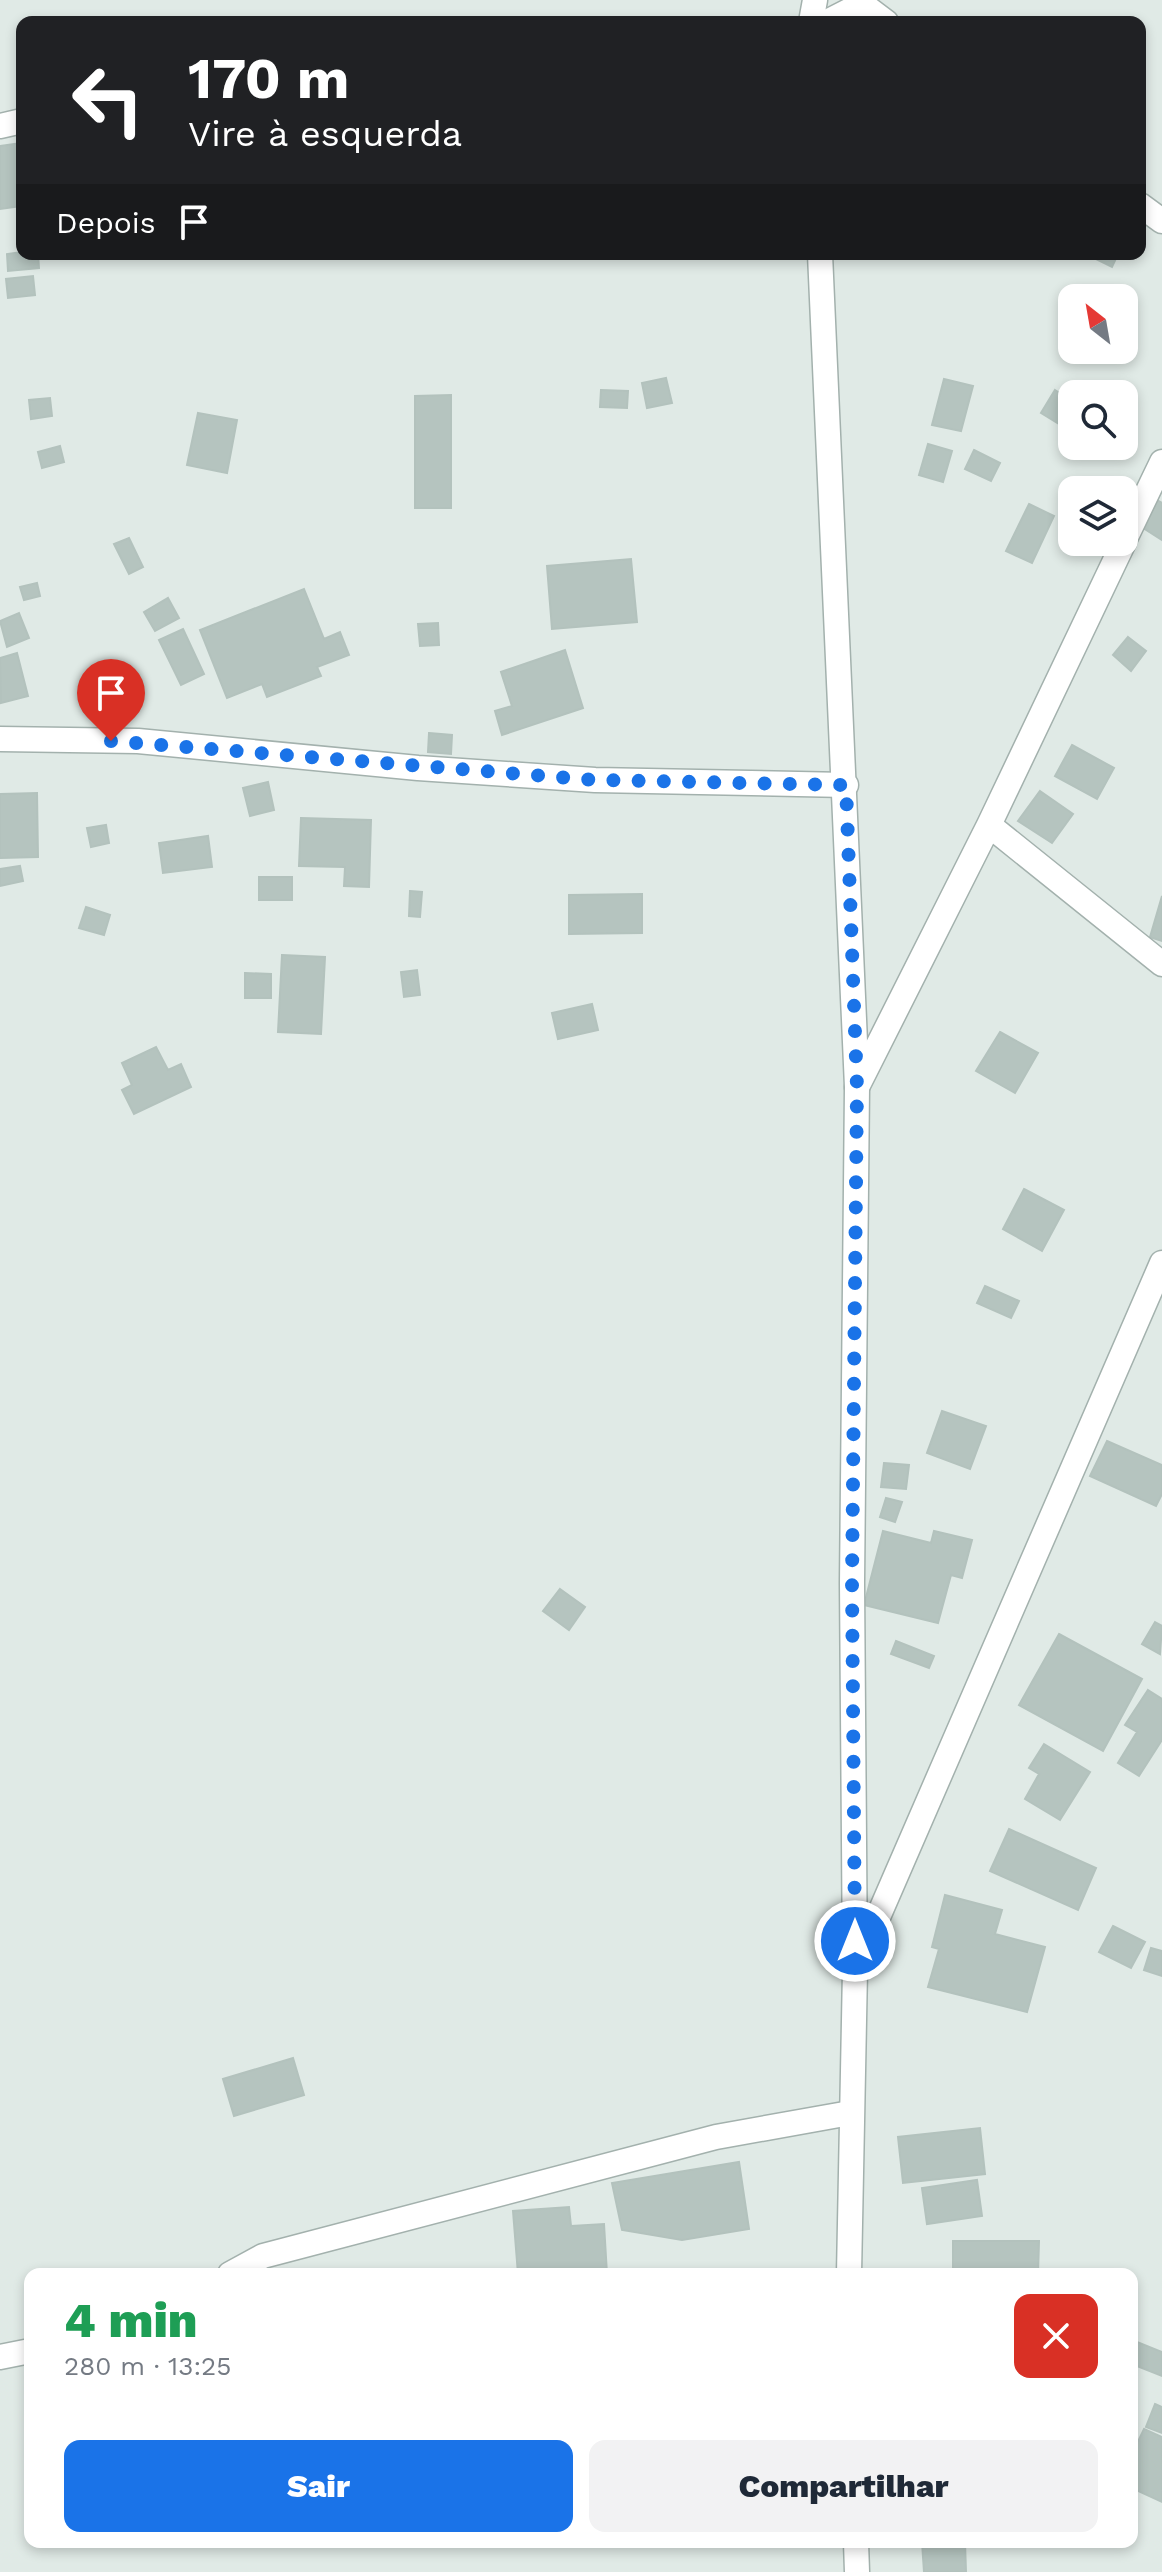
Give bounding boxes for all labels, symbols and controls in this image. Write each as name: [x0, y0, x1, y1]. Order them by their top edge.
text: 170 m: [188, 46, 350, 112]
icon: left: [56, 48, 160, 152]
text: Vire à esquerda: [188, 113, 462, 155]
icon: arrive: [172, 200, 216, 244]
text: Depois: [56, 205, 156, 240]
north arrow: [1058, 284, 1138, 364]
map controls: [1058, 284, 1138, 556]
button: search: [1058, 380, 1138, 460]
button: layers: [1058, 476, 1138, 556]
pin: [77, 659, 145, 741]
icon: arrive: [89, 671, 133, 715]
position arrow: [813, 1899, 897, 1983]
text: 4 min: [64, 2292, 198, 2349]
button: close: [1014, 2294, 1098, 2378]
text: 280 m · 13:25: [64, 2351, 231, 2381]
button: Sair: [64, 2440, 573, 2532]
button: Compartilhar: [589, 2440, 1098, 2532]

